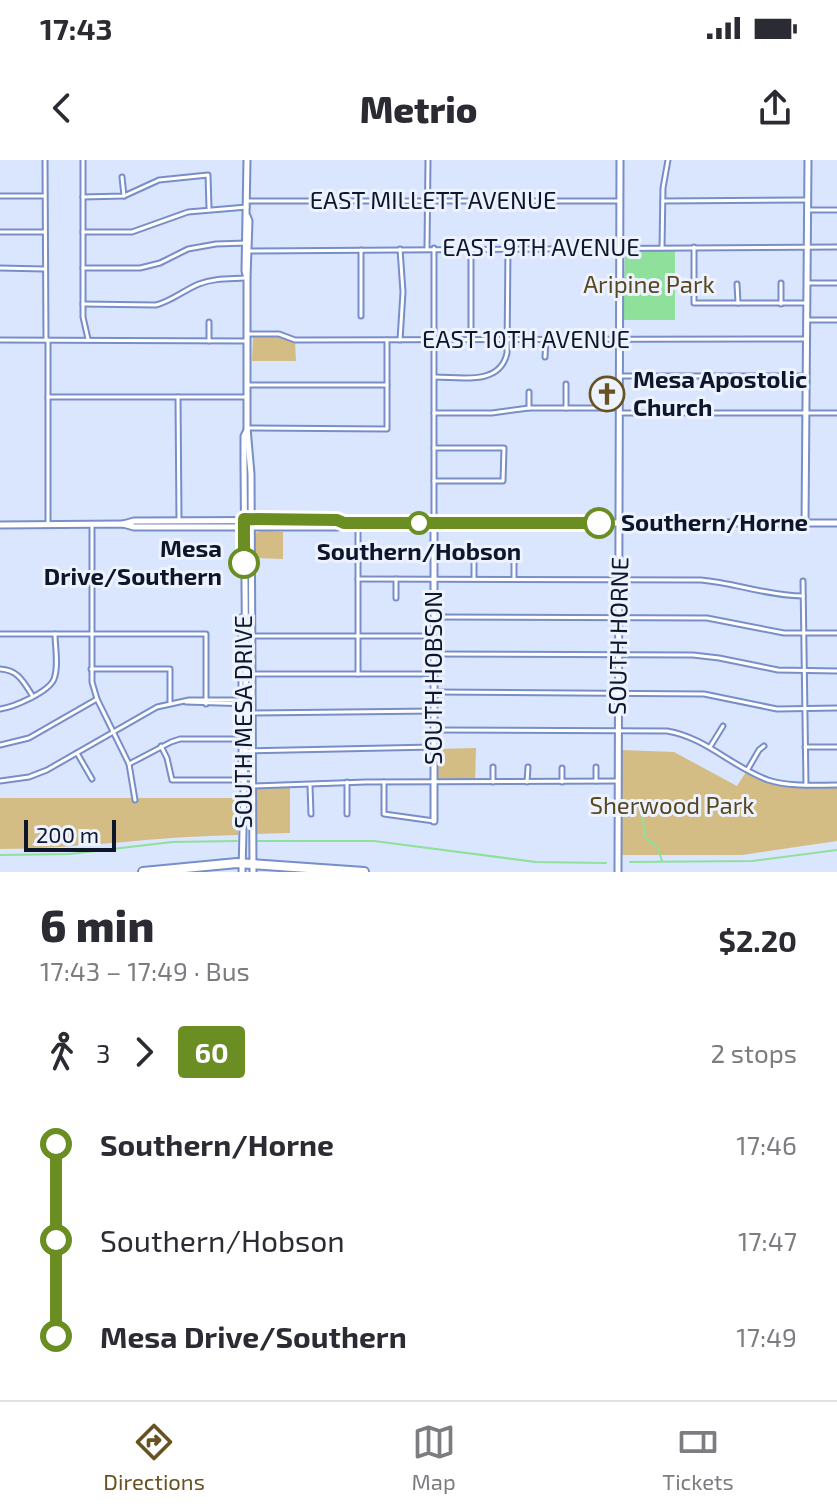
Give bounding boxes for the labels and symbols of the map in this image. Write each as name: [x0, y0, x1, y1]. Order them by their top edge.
street label: EAST MILLETT AVENUE: [310, 185, 556, 214]
street label: EAST 9TH AVENUE: [442, 232, 640, 261]
park label: Aripine Park: [583, 269, 715, 298]
street label: EAST 10TH AVENUE: [422, 324, 630, 353]
place label: Mesa Apostolic Church: [633, 364, 807, 421]
church icon: Mesa Apostolic Church: [588, 375, 626, 413]
place label: Southern/Horne: [621, 507, 808, 536]
marker: Southern/Horne: [584, 508, 614, 538]
marker: Southern/Hobson: [408, 512, 430, 534]
place label: Mesa Drive/Southern: [44, 533, 222, 590]
place label: Southern/Hobson: [317, 536, 521, 565]
marker: Mesa Drive/Southern: [229, 548, 259, 578]
street label: SOUTH HORNE: [602, 557, 633, 715]
street label: SOUTH HOBSON: [418, 591, 447, 765]
street label: SOUTH MESA DRIVE: [228, 615, 257, 829]
park label: Sherwood Park: [589, 790, 755, 819]
scale bar: [24, 816, 116, 852]

